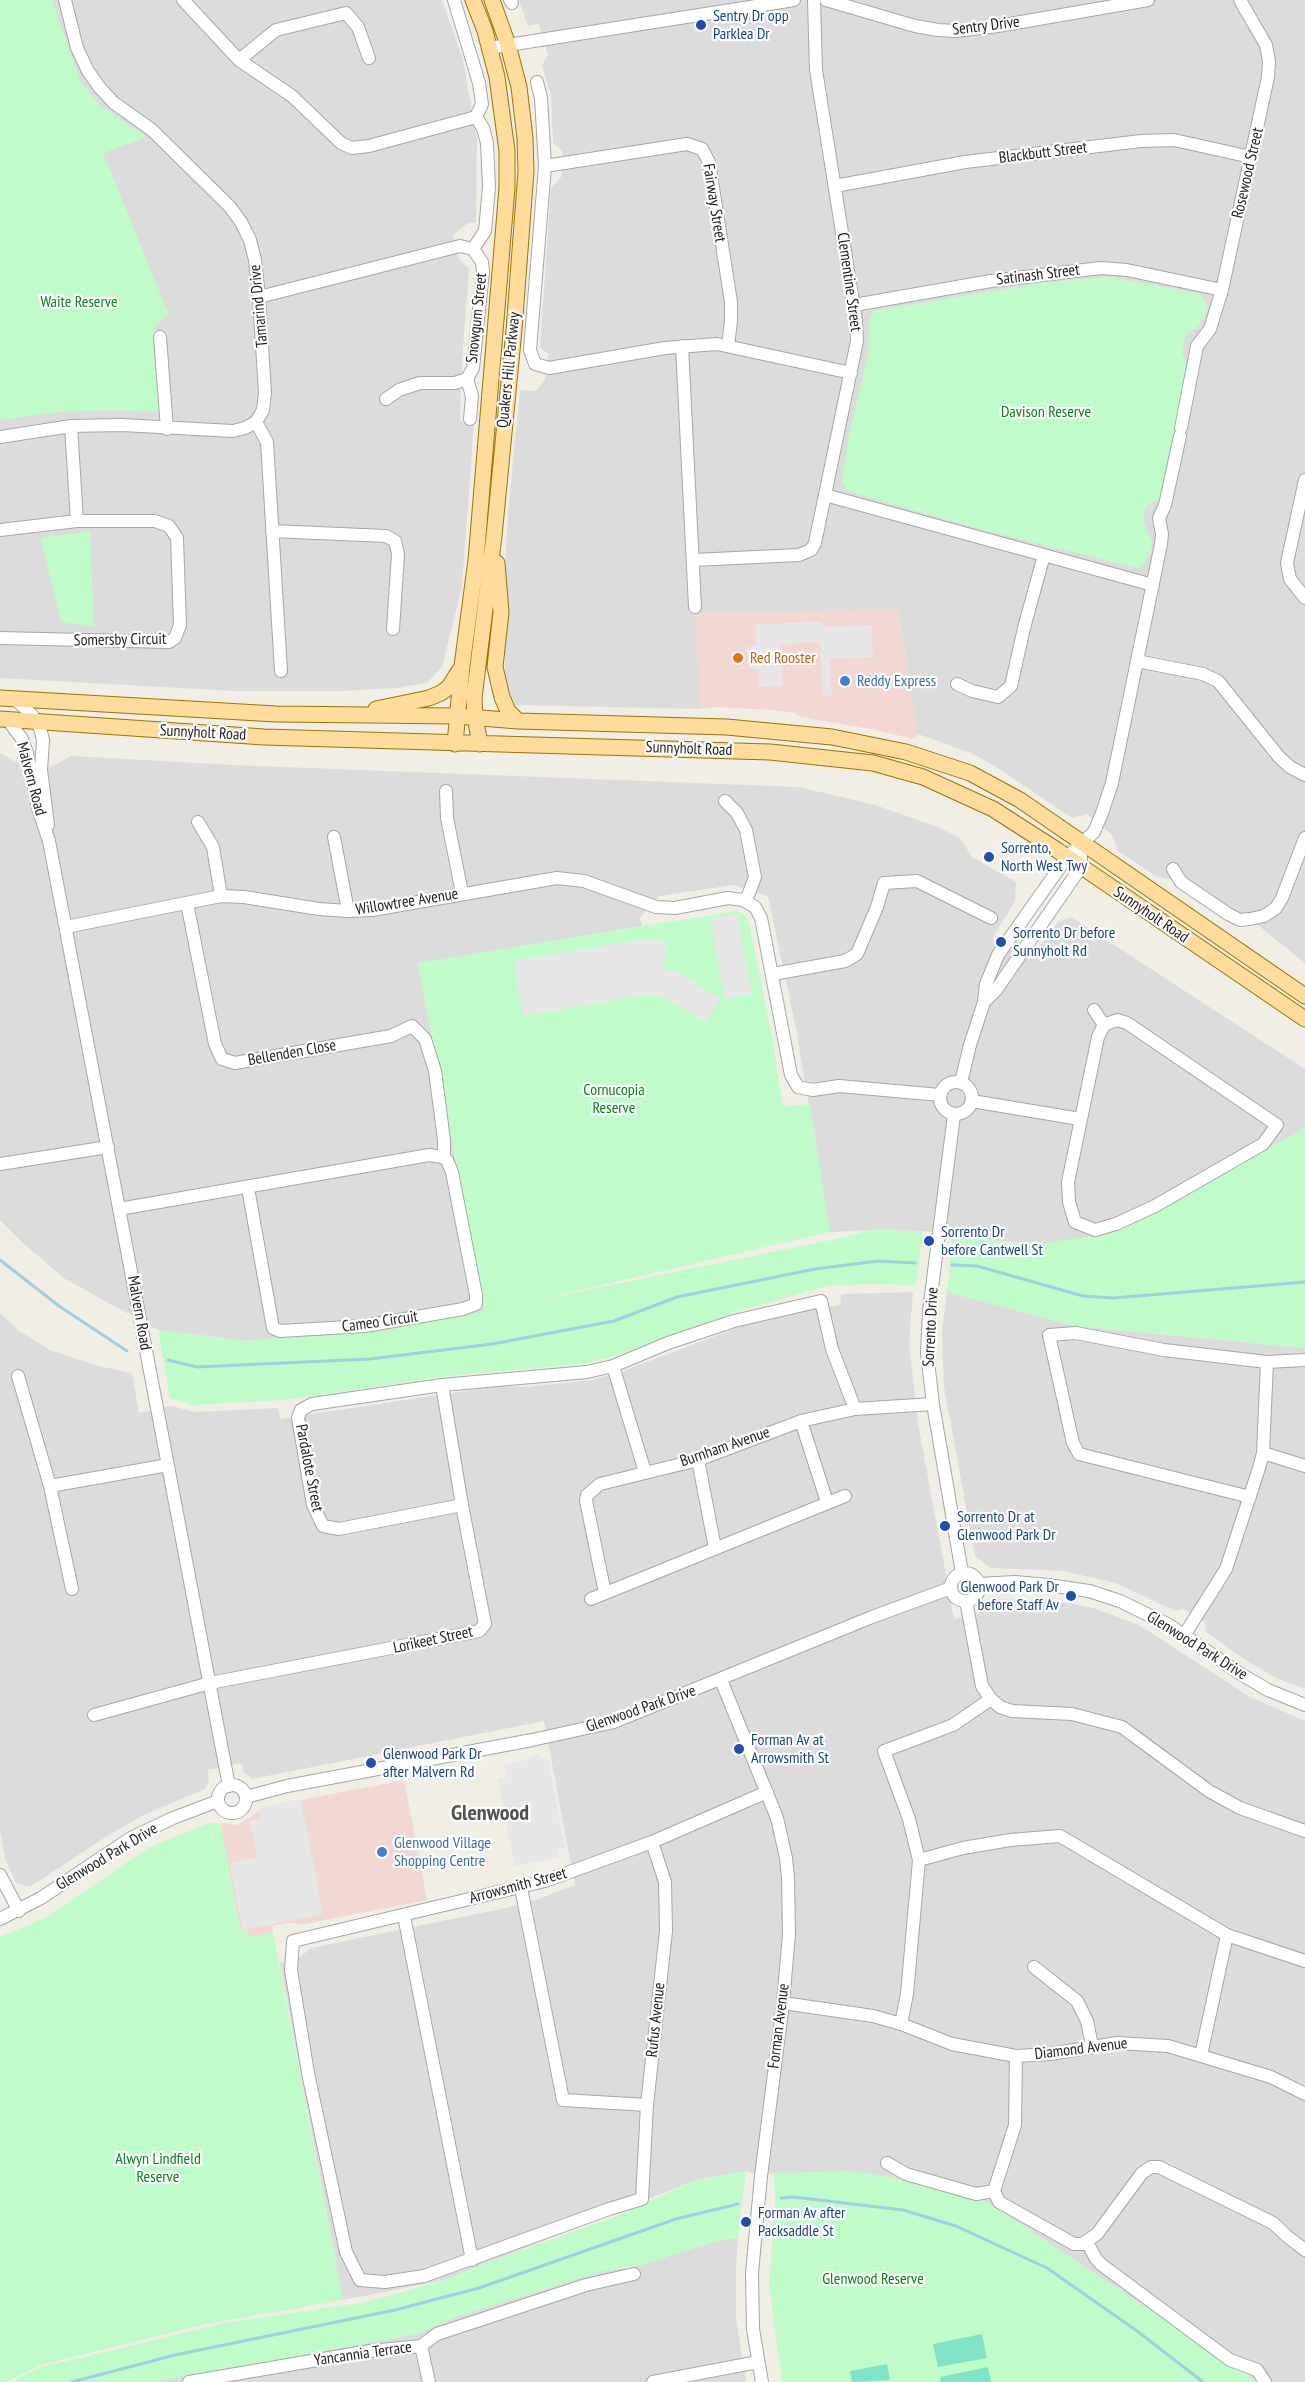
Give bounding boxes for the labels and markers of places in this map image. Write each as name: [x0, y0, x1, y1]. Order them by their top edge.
place label: Sentry Dr opp Parklea Dr: [713, 6, 789, 44]
marker: Sentry Dr opp Parklea Dr: [694, 18, 708, 32]
place label: Red Rooster: [750, 648, 816, 668]
marker: Red Rooster: [731, 651, 745, 665]
place label: Reddy Express: [857, 671, 936, 691]
marker: Reddy Express: [838, 674, 852, 688]
place label: Sorrento, North West Twy: [1001, 838, 1087, 876]
marker: Sorrento, North West Twy: [982, 850, 996, 864]
place label: Sorrento Dr before Sunnyholt Rd: [1013, 923, 1115, 961]
marker: Sorrento Dr before Sunnyholt Rd: [994, 935, 1008, 949]
place label: Sorrento Dr before Cantwell St: [941, 1222, 1043, 1260]
marker: Sorrento Dr before Cantwell St: [922, 1234, 936, 1248]
place label: Sorrento Dr at Glenwood Park Dr: [957, 1507, 1056, 1545]
marker: Sorrento Dr at Glenwood Park Dr: [938, 1519, 952, 1533]
place label: Glenwood Park Dr before Staff Av: [960, 1577, 1059, 1615]
marker: Glenwood Park Dr before Staff Av: [1064, 1589, 1078, 1603]
place label: Forman Av at Arrowsmith St: [751, 1730, 829, 1768]
marker: Forman Av at Arrowsmith St: [732, 1742, 746, 1756]
place label: Glenwood Park Dr after Malvern Rd: [383, 1744, 482, 1782]
marker: Glenwood Park Dr after Malvern Rd: [364, 1756, 378, 1770]
place label: Glenwood Village Shopping Centre: [394, 1833, 491, 1871]
marker: Glenwood Village Shopping Centre: [375, 1845, 389, 1859]
place label: Forman Av after Packsaddle St: [758, 2203, 845, 2241]
marker: Forman Av after Packsaddle St: [739, 2215, 753, 2229]

